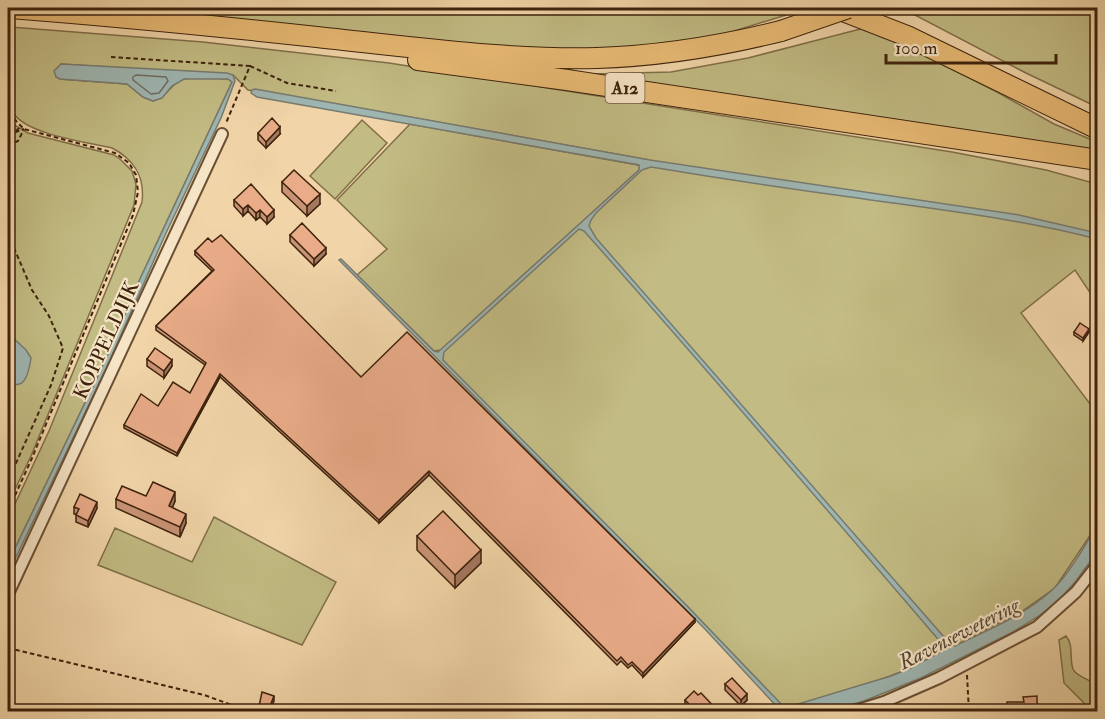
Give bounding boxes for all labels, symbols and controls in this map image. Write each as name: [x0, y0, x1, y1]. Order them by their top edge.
scale bar: [886, 27, 1056, 65]
text: 100 m: [895, 37, 938, 60]
road number: A12: [606, 73, 644, 103]
street label: KOPPELDIJK: [68, 276, 145, 403]
water label: Ravensewetering: [893, 591, 1025, 677]

